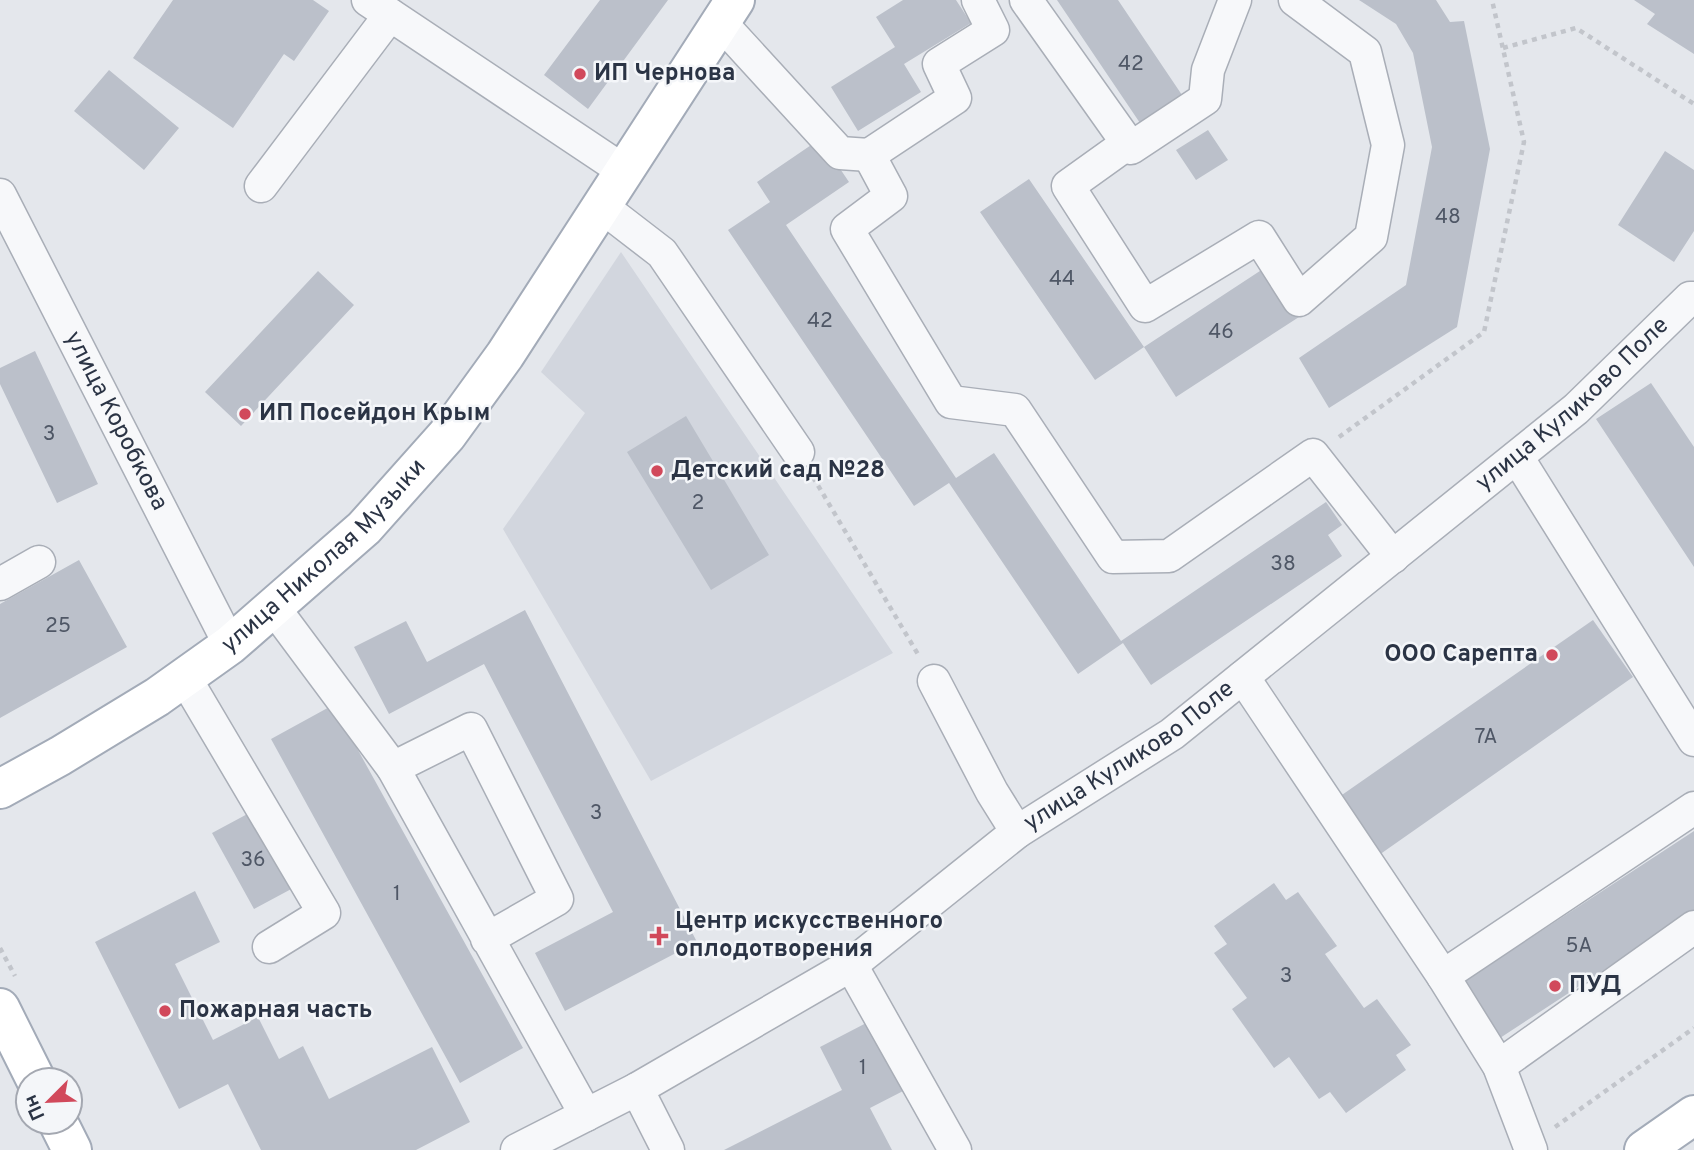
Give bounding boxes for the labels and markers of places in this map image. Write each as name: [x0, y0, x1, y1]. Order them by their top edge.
place label: ИП Чернова: [594, 59, 735, 89]
marker: ИП Чернова: [572, 66, 588, 82]
place label: ИП Посейдон Крым: [259, 399, 490, 429]
marker: ИП Посейдон Крым: [237, 406, 253, 422]
place label: Детский сад №28: [671, 456, 885, 486]
marker: Детский сад №28: [649, 463, 665, 479]
place label: ООО Сарепта: [1384, 640, 1538, 670]
marker: ООО Сарепта: [1544, 647, 1560, 663]
place label: Центр искусственного оплодотворения: [675, 907, 943, 965]
marker: Центр искусственного оплодотворения: [649, 926, 669, 946]
place label: ПУД: [1569, 971, 1621, 1001]
marker: ПУД: [1547, 978, 1563, 994]
place label: Пожарная часть: [179, 996, 372, 1026]
marker: Пожарная часть: [157, 1003, 173, 1019]

